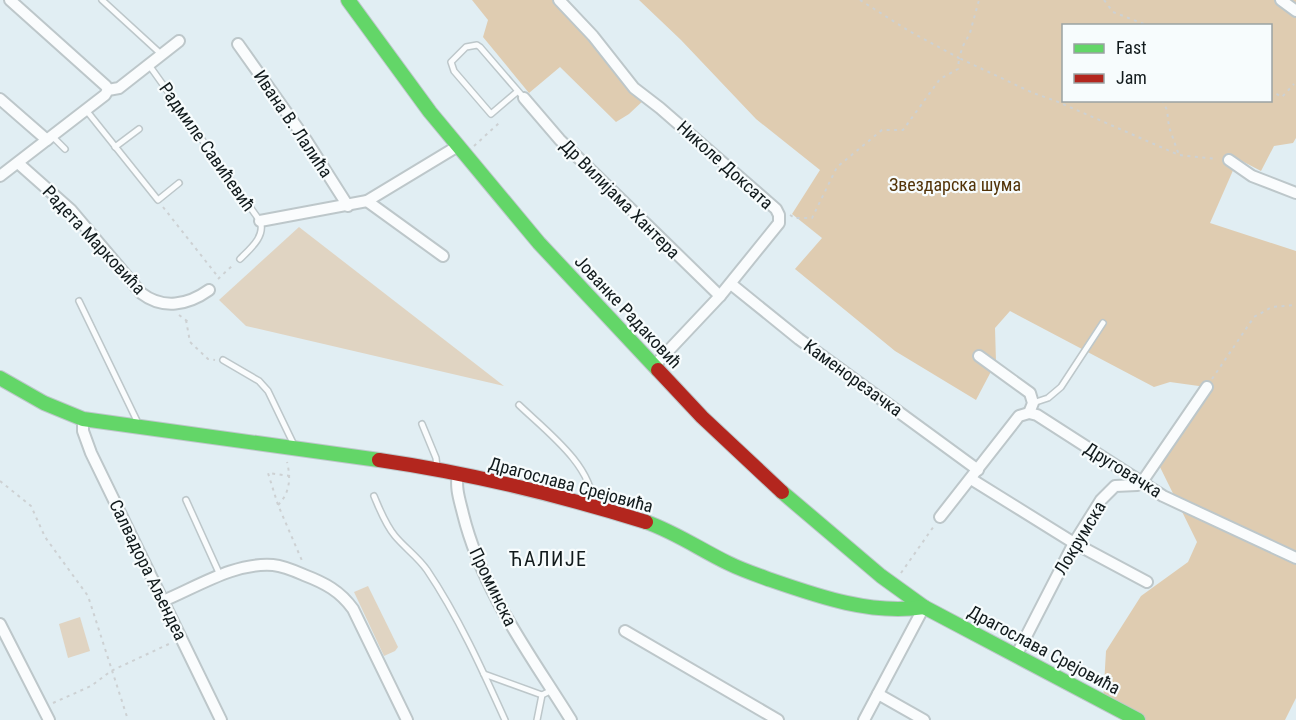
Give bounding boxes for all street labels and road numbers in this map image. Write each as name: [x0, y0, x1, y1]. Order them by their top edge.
street label: Ивана В. Лалића: [250, 66, 337, 181]
street label: Радмиле Савићевић: [155, 78, 260, 215]
street label: Николе Доксата: [673, 116, 778, 213]
street label: Др Вилијама Хантера: [556, 135, 684, 263]
street label: Радета Марковића: [39, 181, 150, 298]
street label: Јованке Радаковић: [571, 251, 686, 373]
street label: Каменорезачка: [800, 335, 907, 420]
street label: Друговачка: [1081, 438, 1166, 502]
street label: Драгослава Срејовића: [487, 452, 656, 517]
street label: Салвадора Аљендеа: [105, 496, 192, 644]
street label: Локрумска: [1049, 497, 1110, 578]
street label: Проминска: [465, 544, 521, 629]
street label: Драгослава Срејовића: [965, 601, 1124, 699]

